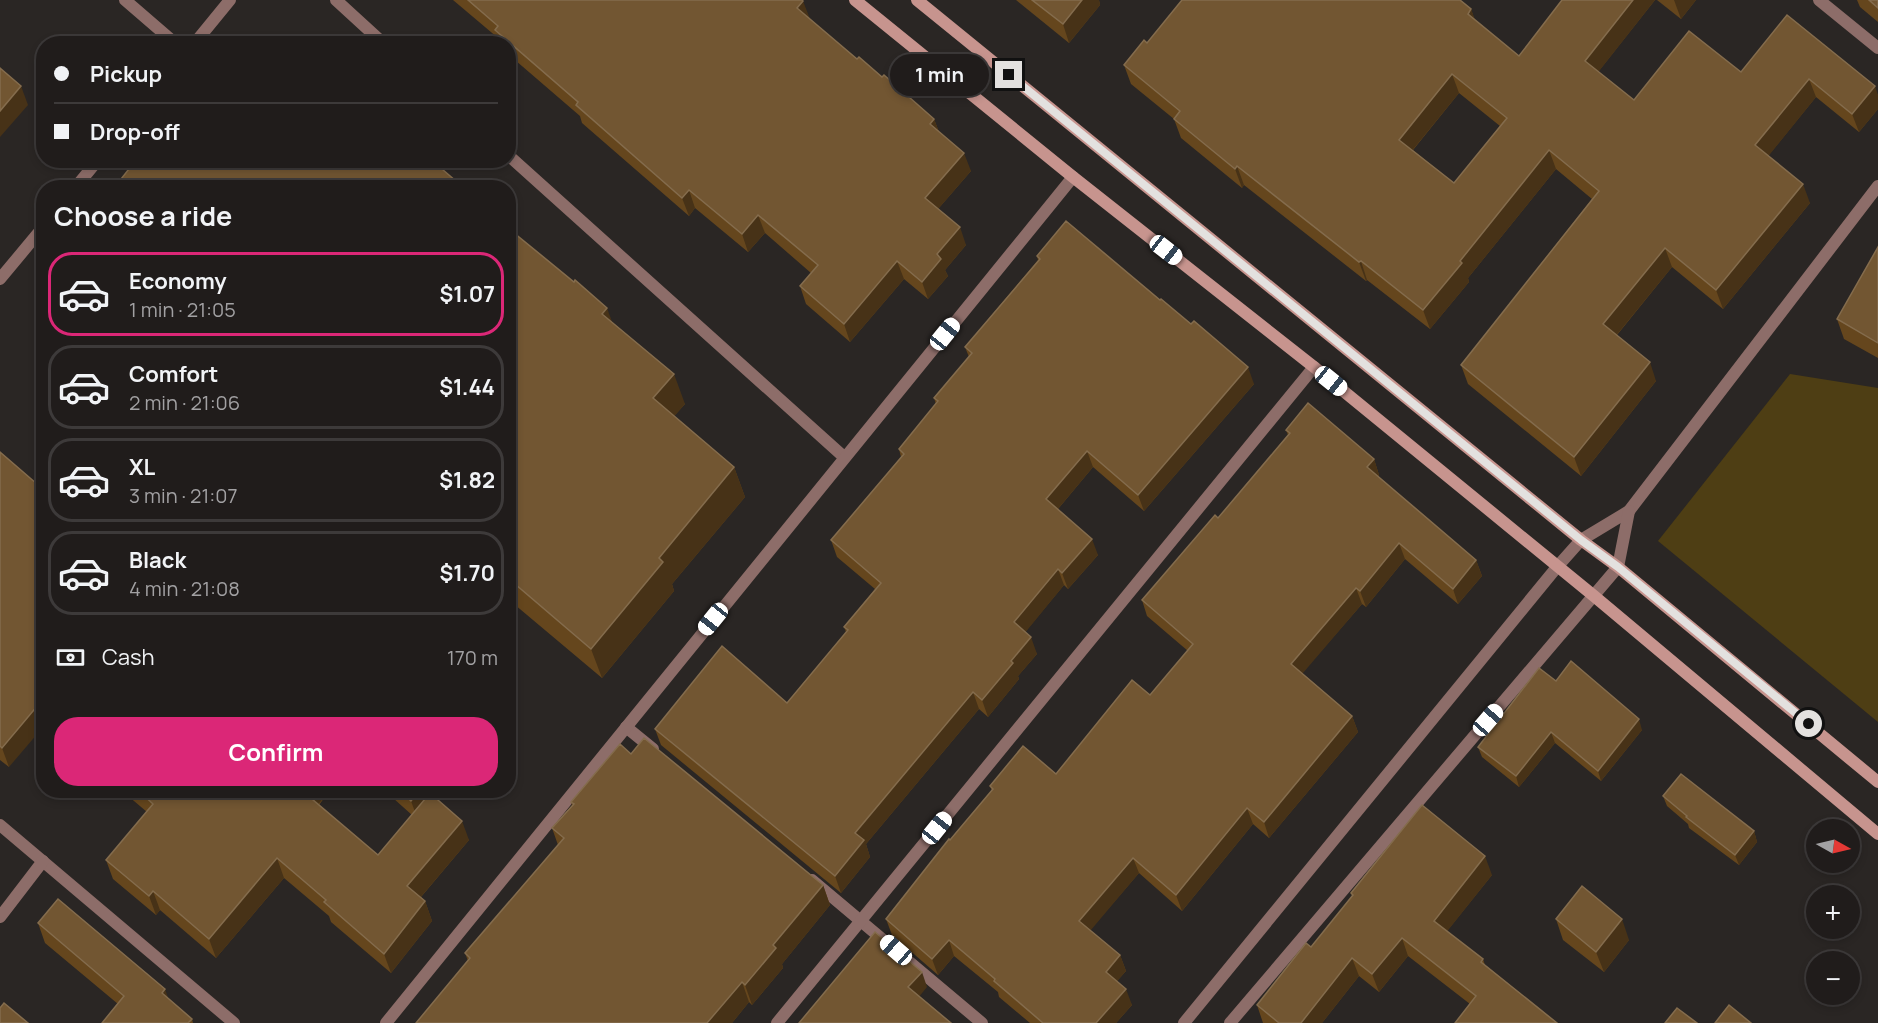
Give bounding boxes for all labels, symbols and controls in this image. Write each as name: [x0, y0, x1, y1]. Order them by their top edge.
callout: 1 min: [889, 54, 988, 96]
text: Pickup: [90, 59, 162, 89]
text: 1 min: [915, 61, 964, 88]
route end: [995, 61, 1022, 88]
text: Drop-off: [90, 117, 180, 147]
text: Choose a ride: [54, 197, 232, 234]
car: [1146, 232, 1186, 268]
text: Economy: [129, 266, 227, 296]
icon: car: [57, 267, 111, 321]
text: $1.07: [440, 279, 495, 309]
text: 1 min · 21:05: [129, 296, 236, 323]
car: [927, 314, 963, 354]
text: Comfort: [129, 359, 218, 389]
icon: car: [57, 360, 111, 414]
car: [1311, 363, 1351, 399]
text: $1.44: [439, 372, 495, 402]
text: 2 min · 21:06: [129, 389, 240, 416]
text: XL: [129, 452, 155, 482]
icon: car: [57, 453, 111, 507]
text: $1.82: [439, 465, 495, 495]
text: 3 min · 21:07: [129, 482, 238, 509]
text: Black: [129, 545, 186, 575]
icon: car: [57, 546, 111, 600]
text: $1.70: [440, 558, 495, 588]
text: 4 min · 21:08: [129, 575, 240, 602]
car: [695, 599, 731, 639]
icon: cash: [54, 641, 87, 674]
text: Cash: [102, 642, 155, 672]
text: 170 m: [447, 644, 498, 671]
car: [1469, 701, 1507, 739]
route start: [1795, 710, 1822, 737]
button: Confirm: [54, 717, 498, 786]
car: [919, 808, 955, 848]
north arrow: [1806, 819, 1860, 873]
map controls: [1806, 819, 1860, 1005]
button: +: [1806, 885, 1860, 939]
car: [877, 931, 915, 969]
button: −: [1806, 951, 1860, 1005]

